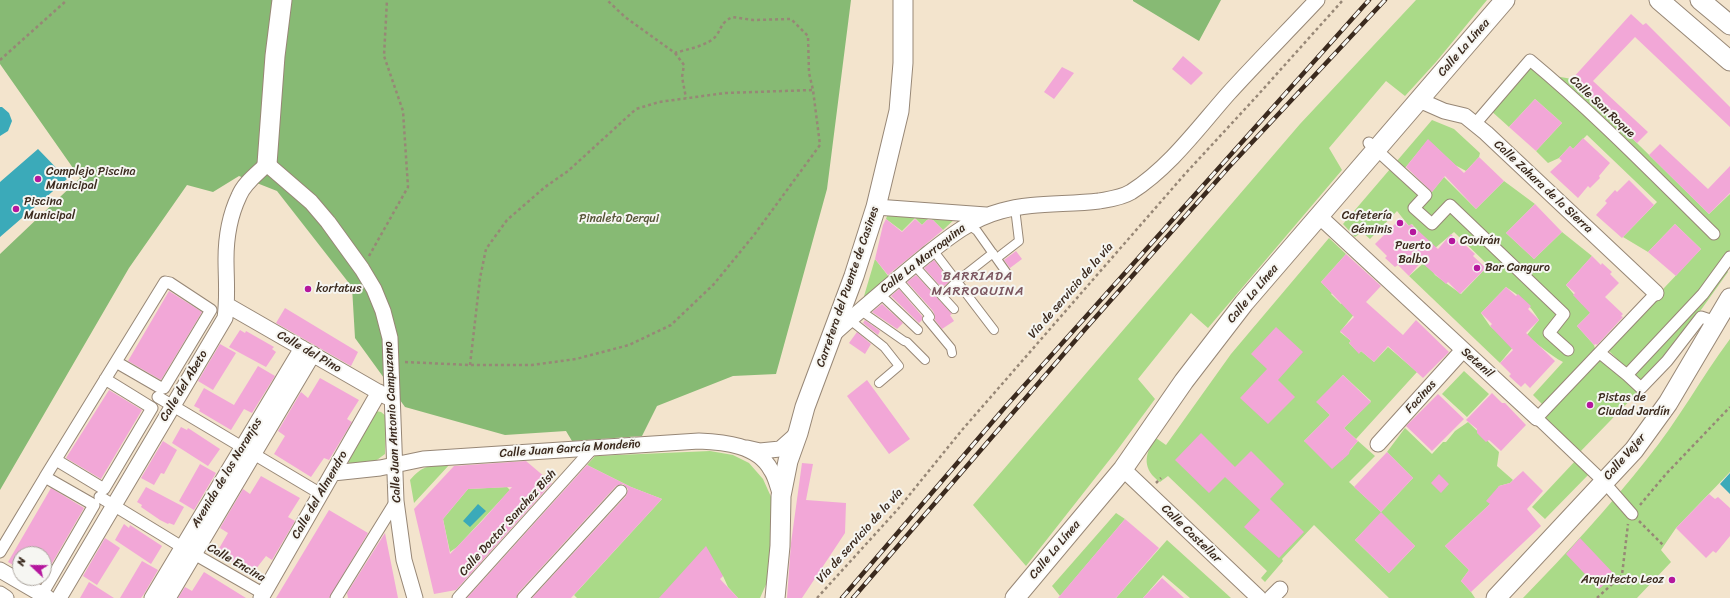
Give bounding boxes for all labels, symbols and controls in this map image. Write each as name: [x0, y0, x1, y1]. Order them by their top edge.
street label: Calle La Línea: [1435, 16, 1493, 80]
street label: Calle San Roque: [1566, 73, 1638, 141]
street label: Calle Zahara de la Sierra: [1491, 138, 1595, 236]
place label: Complejo Piscina Municipal: [46, 165, 136, 193]
marker: Complejo Piscina Municipal: [33, 174, 43, 184]
place label: Piscina Municipal: [24, 195, 75, 223]
marker: Piscina Municipal: [11, 204, 21, 214]
street label: Carretera del Puente de Casines: [814, 205, 882, 369]
place label: Cafetería Géminis: [1342, 209, 1392, 237]
park label: Pinaleta Derqui: [579, 212, 659, 226]
marker: Cafetería Géminis: [1395, 218, 1405, 228]
street label: Calle La Marroquina: [878, 221, 968, 297]
marker: Puerto Balbo: [1408, 227, 1418, 237]
place label: Covirán: [1460, 234, 1500, 248]
marker: Covirán: [1447, 236, 1457, 246]
place label: Puerto Balbo: [1395, 239, 1431, 267]
street label: Vía de servicio de la vía: [1025, 240, 1117, 342]
place label: Bar Canguro: [1485, 261, 1550, 275]
street label: Calle La Línea: [1224, 262, 1282, 326]
marker: Bar Canguro: [1472, 263, 1482, 273]
district label: BARRIADA MARROQUINA: [932, 269, 1024, 300]
place label: kortatus: [316, 282, 361, 296]
marker: kortatus: [303, 284, 313, 294]
street label: Calle del Pino: [274, 328, 344, 376]
street label: Calle Juan Antonio Campuzano: [382, 341, 404, 503]
street label: Setenil: [1458, 345, 1496, 381]
street label: Calle del Abeto: [157, 348, 211, 424]
street label: Facinas: [1403, 378, 1439, 416]
place label: Pistas de Ciudad Jardín: [1598, 391, 1670, 419]
marker: Pistas de Ciudad Jardín: [1585, 400, 1595, 410]
street label: Avenida de los Naranjos: [189, 416, 265, 530]
street label: Calle Vejer: [1601, 431, 1649, 483]
street label: Calle Juan García Mondeño: [499, 437, 641, 461]
street label: Calle del Almendro: [289, 448, 351, 542]
street label: Calle Doctor Sanchez Bish: [456, 467, 560, 579]
street label: Vía de servicio de la vía: [814, 486, 906, 586]
street label: Calle Castellar: [1158, 502, 1224, 566]
street label: Calle La Línea: [1026, 518, 1084, 582]
street label: Calle Encina: [204, 541, 268, 585]
north arrow: [12, 546, 52, 586]
text: N: [11, 555, 32, 569]
place label: Arquitecto Leoz: [1581, 573, 1664, 587]
marker: Arquitecto Leoz: [1667, 575, 1677, 585]

